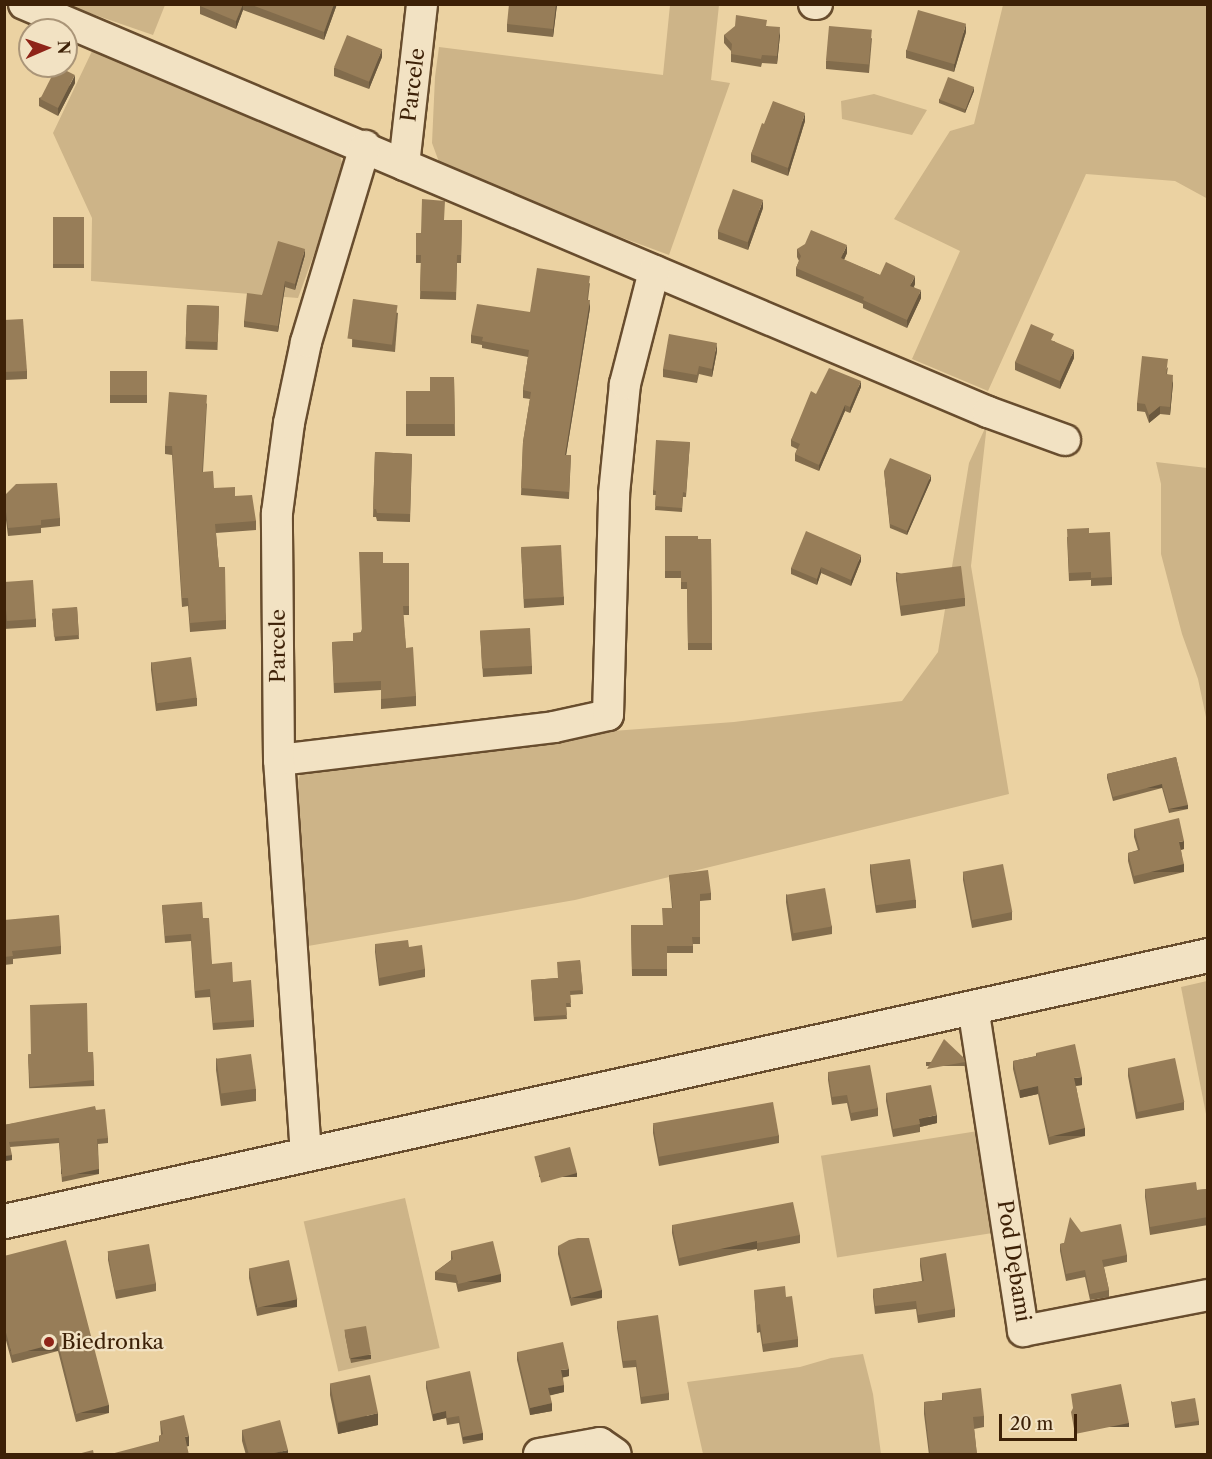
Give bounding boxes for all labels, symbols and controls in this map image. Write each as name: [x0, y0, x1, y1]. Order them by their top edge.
north arrow: [18, 18, 78, 78]
text: N: [54, 40, 74, 55]
street label: Parcele: [396, 47, 430, 123]
street label: Parcele: [265, 609, 291, 683]
street label: Pod Dębami: [992, 1198, 1036, 1324]
place label: Biedronka: [61, 1329, 164, 1355]
marker: Biedronka: [42, 1335, 56, 1349]
scale bar: [1002, 1402, 1080, 1440]
text: 20 m: [1010, 1413, 1053, 1435]

